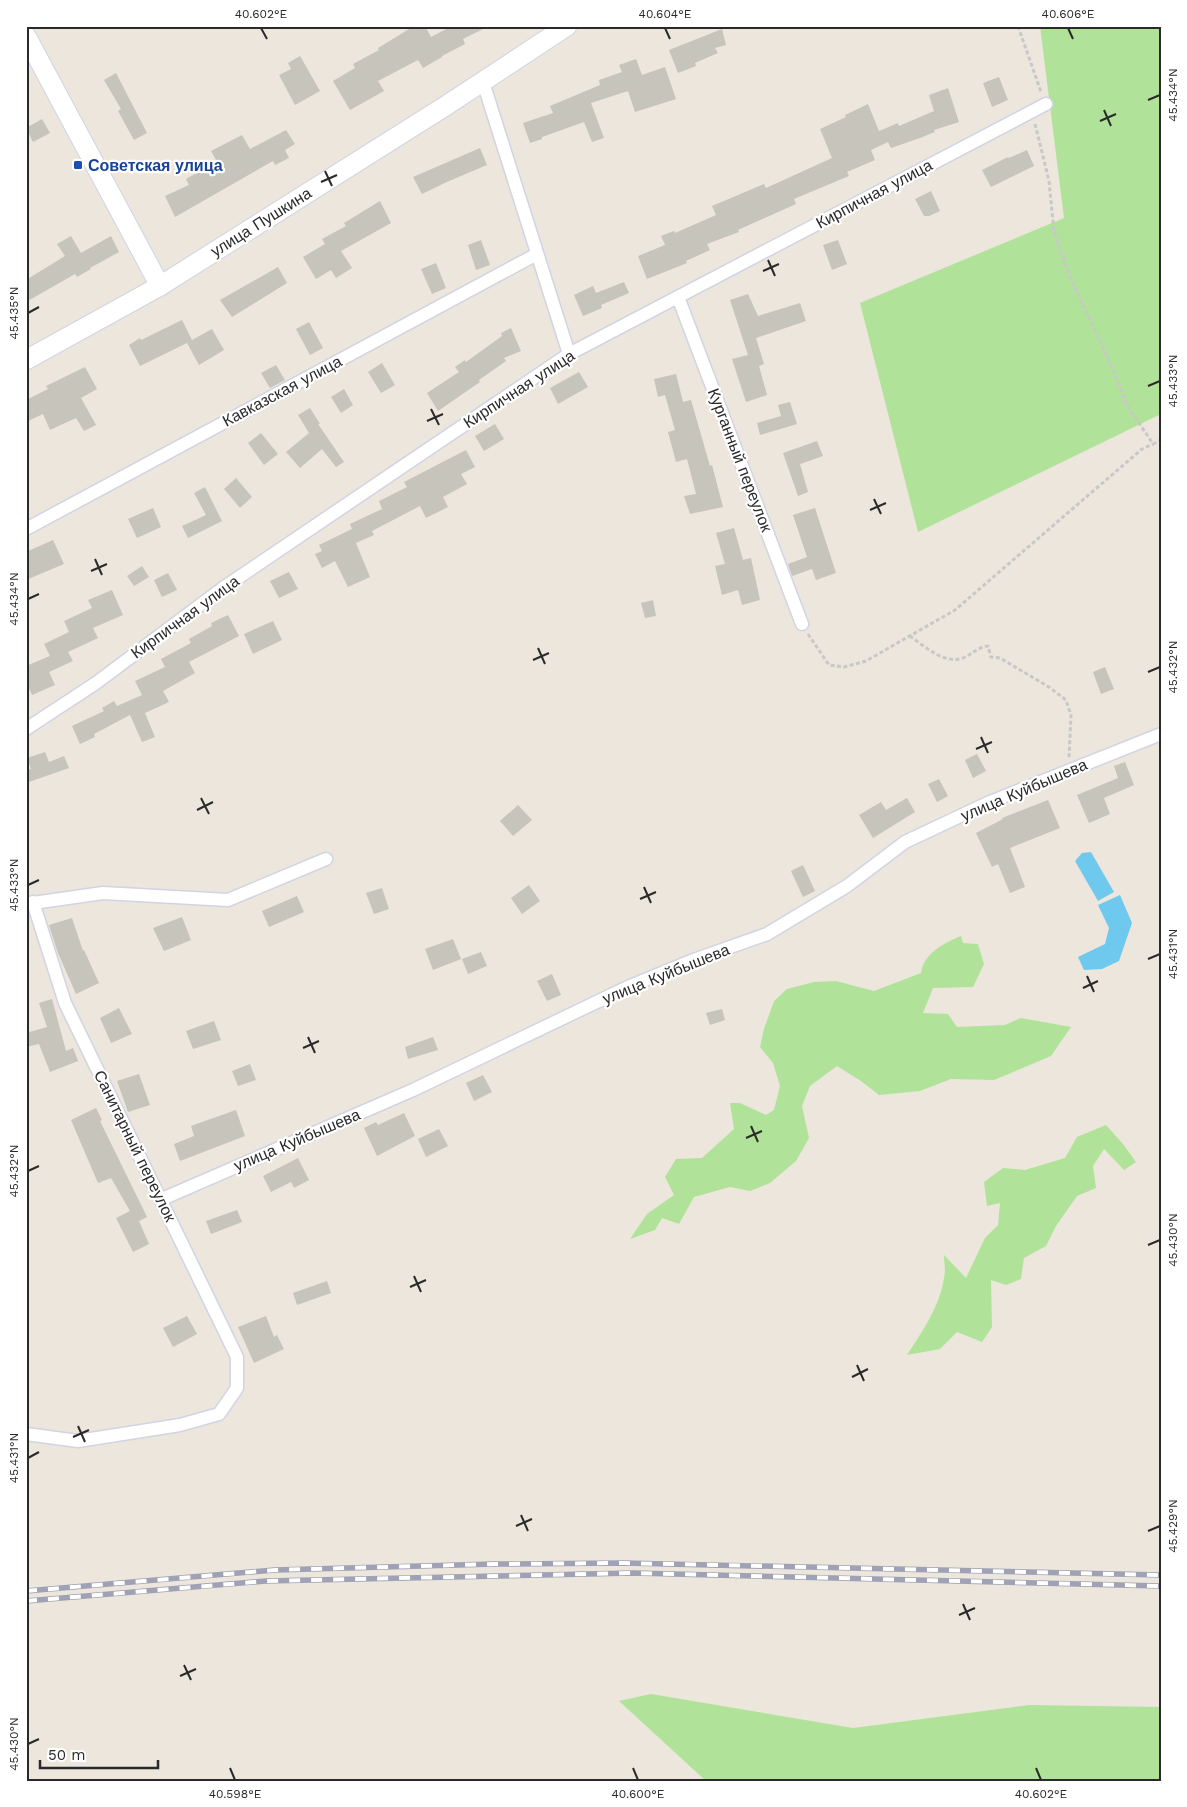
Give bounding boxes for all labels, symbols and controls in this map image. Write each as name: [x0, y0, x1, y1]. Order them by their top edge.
text: 40.602°E: [235, 7, 288, 21]
text: 40.604°E: [639, 7, 692, 21]
text: 40.606°E: [1042, 7, 1095, 21]
text: 45.434°N: [1166, 68, 1180, 122]
street label: Кирпичная улица: [813, 155, 935, 233]
place label: Советская улица: [88, 156, 223, 175]
marker: Советская улица: [72, 159, 84, 171]
street label: улица Пушкина: [207, 183, 315, 261]
text: 45.435°N: [7, 286, 21, 340]
street label: Кирпичная улица: [460, 346, 578, 432]
street label: Кавказская улица: [219, 352, 345, 430]
text: 45.433°N: [1166, 354, 1180, 408]
street label: Курганный переулок: [704, 386, 777, 535]
street label: Кирпичная улица: [127, 571, 243, 663]
text: 45.434°N: [7, 572, 21, 626]
text: 45.432°N: [1166, 640, 1180, 694]
street label: улица Куйбышева: [958, 755, 1090, 825]
text: 45.433°N: [7, 858, 21, 912]
text: 45.431°N: [1166, 929, 1180, 979]
street label: улица Куйбышева: [600, 940, 732, 1008]
street label: Санитарный переулок: [90, 1067, 180, 1226]
street label: улица Куйбышева: [231, 1105, 363, 1175]
text: 45.432°N: [7, 1144, 21, 1198]
text: 45.430°N: [1166, 1213, 1180, 1267]
text: 45.431°N: [7, 1433, 21, 1483]
text: 45.429°N: [1166, 1499, 1180, 1553]
text: 45.430°N: [7, 1717, 21, 1771]
scale bar: [40, 1737, 158, 1769]
text: 50 m: [48, 1746, 85, 1764]
text: 40.598°E: [209, 1787, 262, 1801]
text: 40.600°E: [612, 1787, 665, 1801]
text: 40.602°E: [1015, 1787, 1068, 1801]

